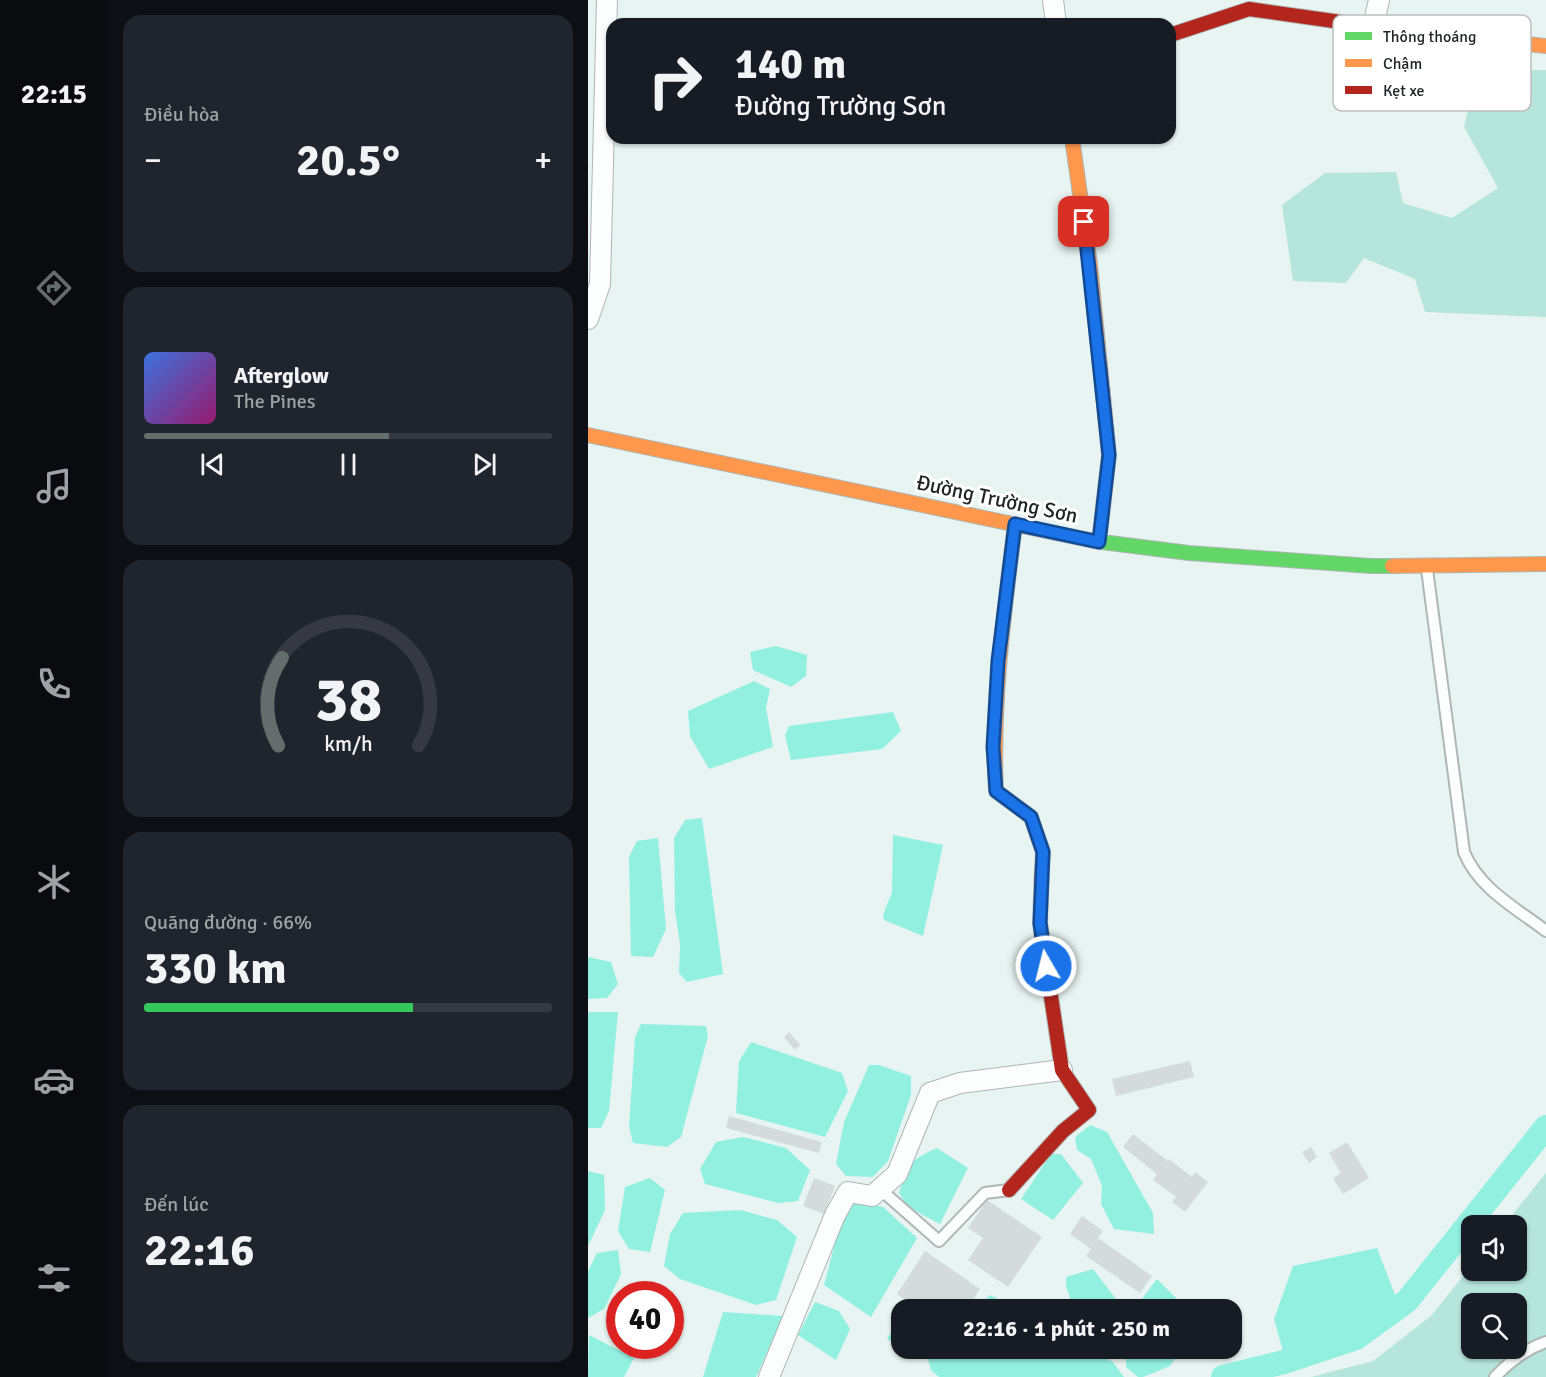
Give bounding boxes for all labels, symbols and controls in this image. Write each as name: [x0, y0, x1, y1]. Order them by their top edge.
legend: [1333, 15, 1531, 111]
text: Thông thoáng: [1383, 27, 1477, 47]
text: 140 m: [735, 39, 846, 90]
icon: right: [636, 42, 714, 120]
text: Chậm: [1383, 54, 1422, 74]
text: 22:15: [21, 78, 87, 111]
text: Kẹt xe: [1383, 81, 1424, 101]
text: Đường Trường Sơn: [735, 90, 946, 123]
text: Điều hòa: [144, 102, 219, 127]
text: 20.5°: [296, 133, 400, 188]
text: −: [144, 140, 162, 181]
text: +: [534, 140, 552, 181]
pin: [1058, 196, 1109, 247]
icon: arrive: [1067, 205, 1100, 238]
icon: directions: [33, 267, 75, 309]
text: Afterglow: [234, 362, 329, 389]
text: The Pines: [234, 389, 316, 414]
icon: previous: [196, 448, 229, 481]
icon: pause: [332, 448, 365, 481]
icon: next: [468, 448, 501, 481]
icon: music: [33, 465, 75, 507]
street label: Đường Trường Sơn: [914, 469, 1080, 529]
text: 38: [314, 661, 382, 738]
icon: phone: [33, 663, 75, 705]
text: km/h: [324, 731, 372, 757]
icon: climate: [33, 861, 75, 903]
text: Quãng đường · 66%: [144, 910, 312, 935]
position arrow: [1014, 934, 1078, 998]
text: 330 km: [144, 941, 287, 996]
icon: car: [33, 1059, 75, 1101]
text: Đến lúc: [144, 1192, 209, 1217]
map controls: [1461, 1215, 1527, 1359]
button: sound: [1461, 1215, 1527, 1281]
text: 22:16: [144, 1223, 254, 1278]
icon: filters: [33, 1257, 75, 1299]
speed limit sign: 40: [606, 1281, 684, 1359]
button: search: [1461, 1293, 1527, 1359]
text: 22:16 · 1 phút · 250 m: [963, 1315, 1170, 1342]

